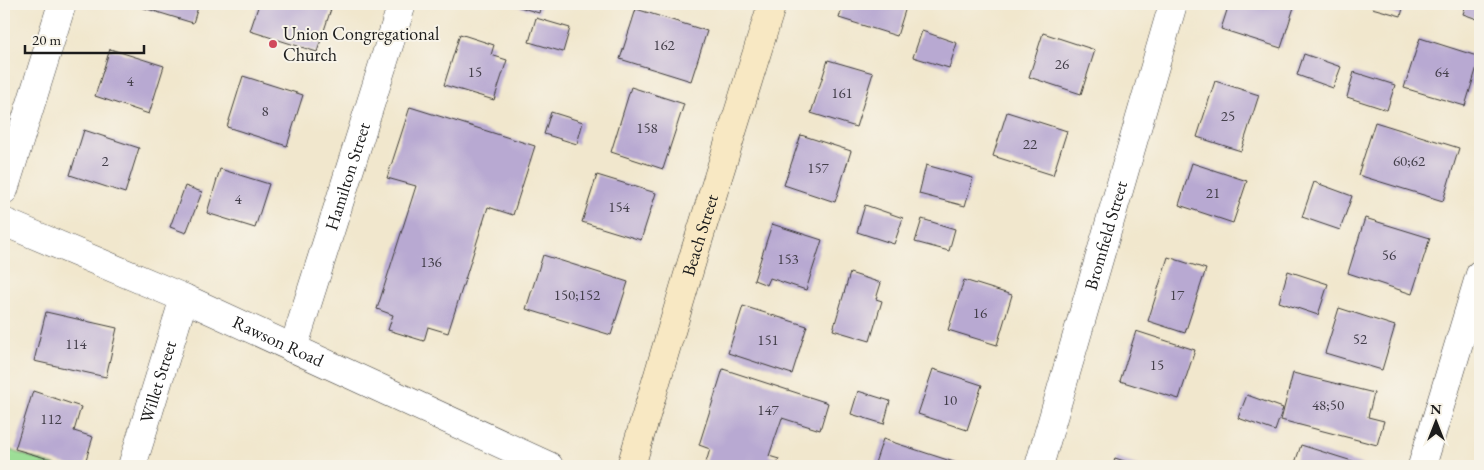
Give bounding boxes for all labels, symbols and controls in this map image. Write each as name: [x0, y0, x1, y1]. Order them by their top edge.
scale bar: [25, 22, 144, 54]
place label: Union Congregational Church: [283, 22, 439, 66]
text: 20 m: [32, 30, 61, 49]
house number: 162: [653, 35, 676, 54]
marker: Union Congregational Church: [267, 38, 279, 50]
house number: 26: [1055, 54, 1069, 73]
house number: 15: [468, 62, 482, 81]
house number: 64: [1435, 62, 1450, 81]
house number: 4: [126, 71, 134, 90]
house number: 161: [831, 83, 853, 102]
house number: 8: [261, 101, 269, 120]
house number: 25: [1221, 106, 1235, 125]
house number: 158: [636, 118, 658, 137]
street label: Hamilton Street: [319, 119, 375, 233]
house number: 22: [1023, 134, 1038, 153]
house number: 2: [101, 151, 109, 170]
house number: 60;62: [1393, 151, 1426, 170]
house number: 157: [807, 158, 830, 177]
street label: Bromfield Street: [1079, 178, 1132, 293]
house number: 21: [1206, 183, 1220, 202]
house number: 4: [234, 189, 242, 208]
street label: Beach Street: [676, 191, 723, 279]
house number: 154: [608, 197, 631, 216]
house number: 56: [1382, 245, 1396, 264]
house number: 153: [777, 249, 799, 268]
house number: 136: [420, 252, 442, 271]
house number: 150;152: [554, 285, 601, 304]
house number: 17: [1170, 285, 1185, 304]
house number: 16: [973, 303, 987, 322]
street label: Rawson Road: [229, 310, 328, 372]
house number: 52: [1353, 329, 1368, 348]
house number: 151: [757, 330, 779, 349]
house number: 114: [65, 334, 88, 353]
street label: Willet Street: [134, 337, 181, 426]
house number: 15: [1150, 355, 1164, 374]
house number: 10: [943, 390, 957, 409]
house number: 48;50: [1312, 395, 1344, 414]
north arrow: [1412, 398, 1462, 448]
house number: 147: [757, 400, 780, 419]
text: N: [1430, 400, 1442, 418]
house number: 112: [40, 409, 63, 428]

